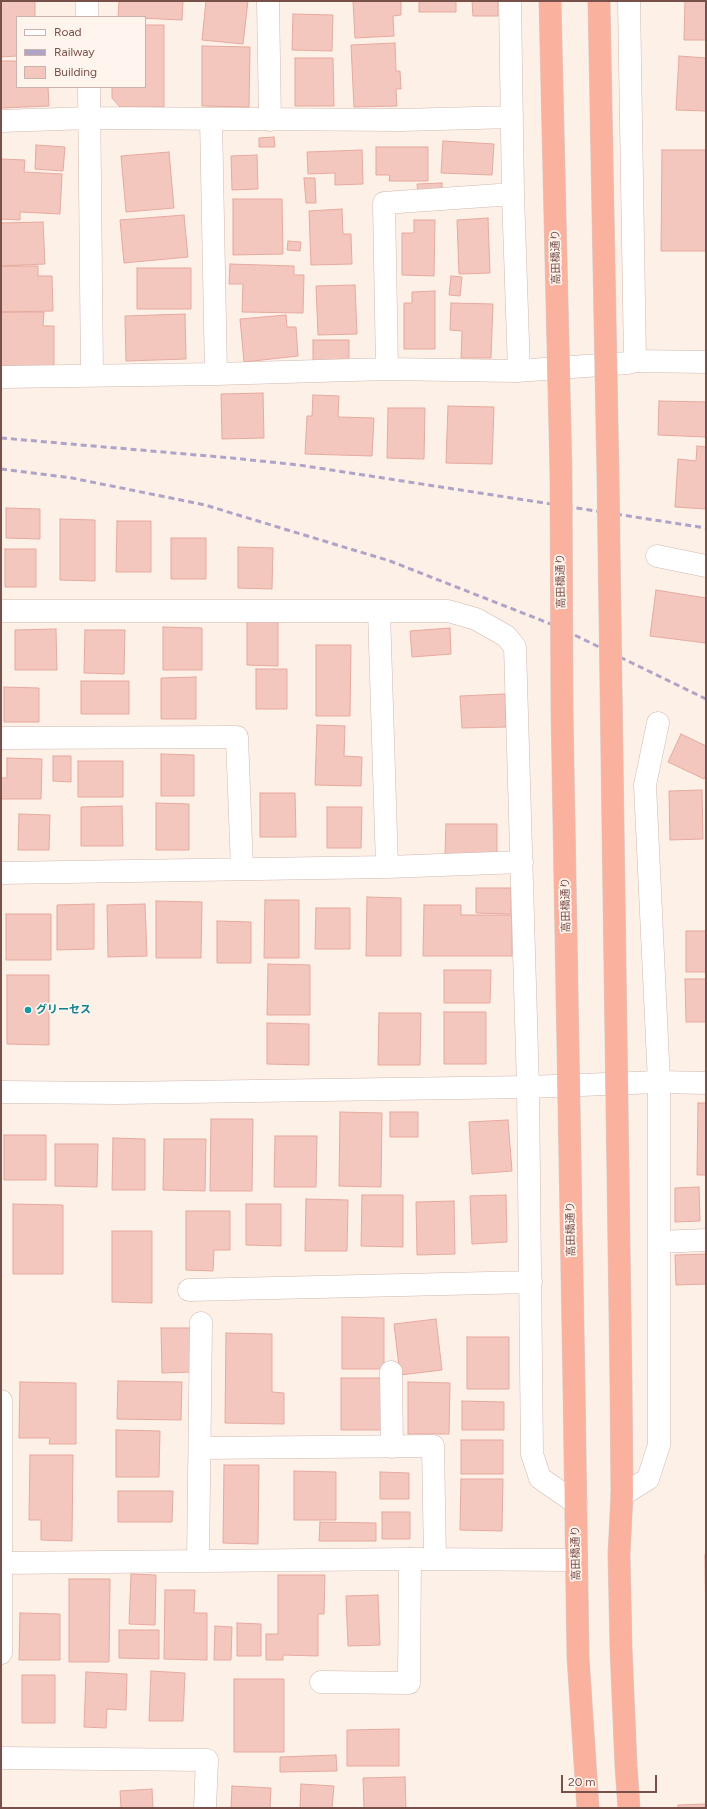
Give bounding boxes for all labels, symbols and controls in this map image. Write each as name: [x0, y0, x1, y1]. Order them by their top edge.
legend: [16, 16, 146, 88]
text: Road: [54, 25, 82, 39]
text: Railway: [54, 45, 95, 59]
text: Building: [54, 65, 97, 79]
street label: 高田橋通り: [549, 229, 563, 285]
street label: 高田橋通り: [554, 553, 568, 609]
street label: 高田橋通り: [559, 877, 573, 933]
place label: グリーセス: [36, 1003, 91, 1017]
marker: グリーセス: [23, 1005, 33, 1015]
street label: 高田橋通り: [564, 1201, 578, 1257]
street label: 高田橋通り: [569, 1525, 583, 1581]
scale bar: [563, 1767, 659, 1793]
text: 20 m: [568, 1775, 596, 1789]

